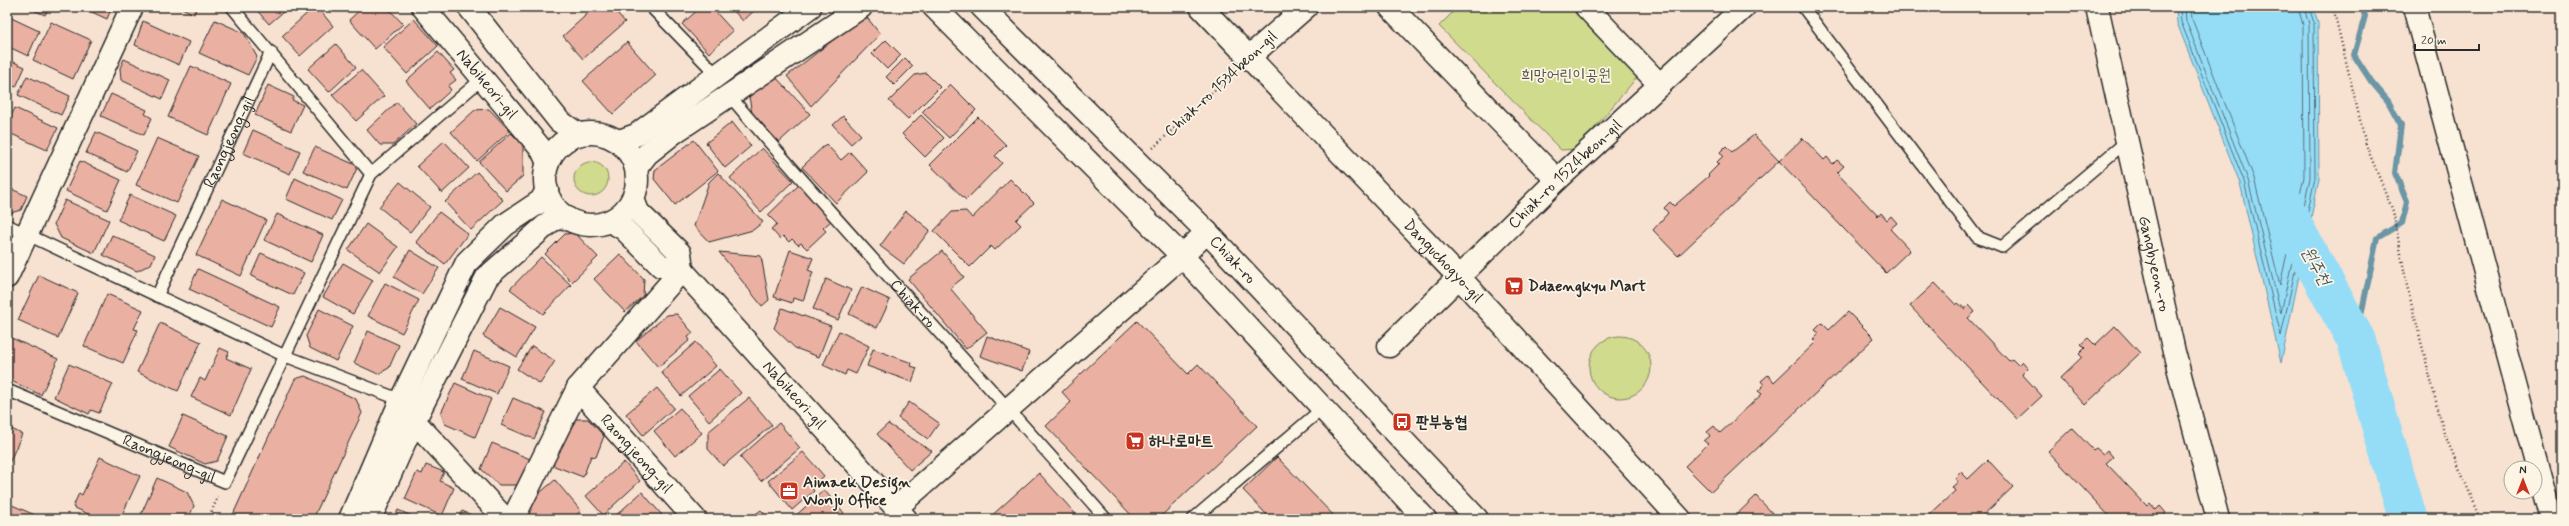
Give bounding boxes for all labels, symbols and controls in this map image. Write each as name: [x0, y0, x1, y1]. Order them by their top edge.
street label: Chiak-ro 1534beon-gil: [1160, 26, 1282, 142]
scale bar: [2415, 26, 2479, 52]
text: 20 m: [2421, 33, 2447, 49]
street label: Nabiheori-gil: [452, 44, 522, 123]
park label: 희망어린이공원: [1521, 65, 1611, 86]
street label: Raongjeong-gil: [198, 93, 259, 191]
street label: Chiak-ro 1524beon-gil: [1503, 115, 1626, 233]
street label: Gangbyeon-ro: [2133, 214, 2175, 314]
street label: Danguchogyo-gil: [1399, 215, 1488, 307]
street label: Chiak-ro: [1205, 231, 1261, 288]
water label: 원주천: [2296, 243, 2337, 291]
street label: Chiak-ro: [885, 275, 941, 333]
supermarket icon: Ddaengkyu Mart: [1503, 275, 1525, 297]
place label: Ddaengkyu Mart: [1528, 276, 1646, 298]
street label: Nabiheori-gil: [758, 356, 831, 434]
street label: Raongjeong-gil: [596, 410, 678, 498]
bus stop icon: 판부농협: [1391, 411, 1413, 433]
place label: 판부농협: [1416, 412, 1468, 433]
street label: Raongjeong-gil: [119, 429, 219, 487]
supermarket icon: 하나로마트: [1124, 430, 1146, 452]
place label: 하나로마트: [1148, 431, 1214, 452]
north arrow: [2503, 460, 2543, 500]
text: N: [2519, 464, 2527, 478]
place label: Aimaek Design Wonju Office: [802, 472, 911, 511]
office icon: Aimaek Design Wonju Office: [778, 480, 800, 502]

